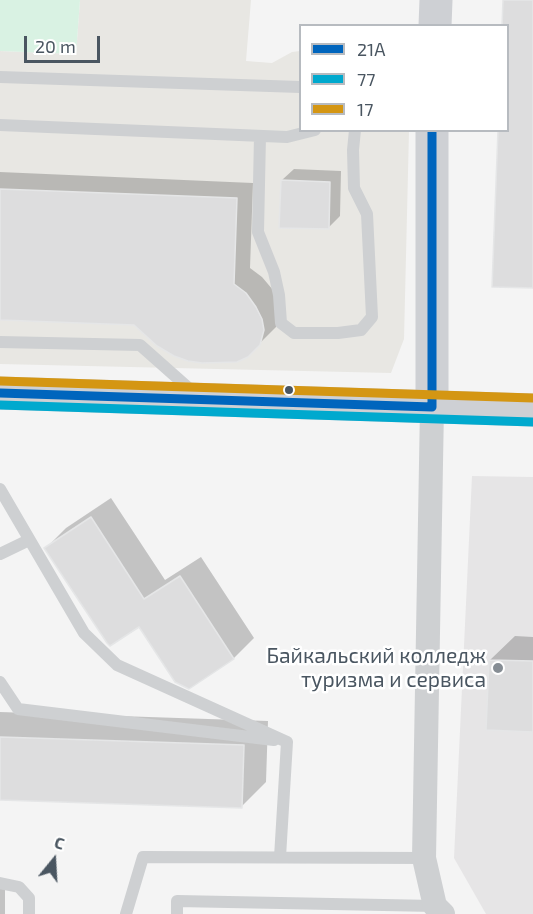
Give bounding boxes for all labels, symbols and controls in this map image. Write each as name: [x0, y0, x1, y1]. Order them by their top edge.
scale bar: [27, 24, 104, 62]
legend: [299, 24, 509, 132]
text: 20 m: [35, 35, 76, 57]
text: 21А: [357, 38, 385, 60]
text: 77: [357, 68, 375, 90]
text: 17: [357, 98, 373, 120]
unlabelled marker: [283, 384, 295, 396]
place label: Байкальский колледж туризма и сервиса: [266, 643, 486, 693]
marker: Байкальский колледж туризма и сервиса: [491, 661, 505, 675]
north arrow: [24, 830, 84, 890]
text: С: [52, 832, 67, 853]

